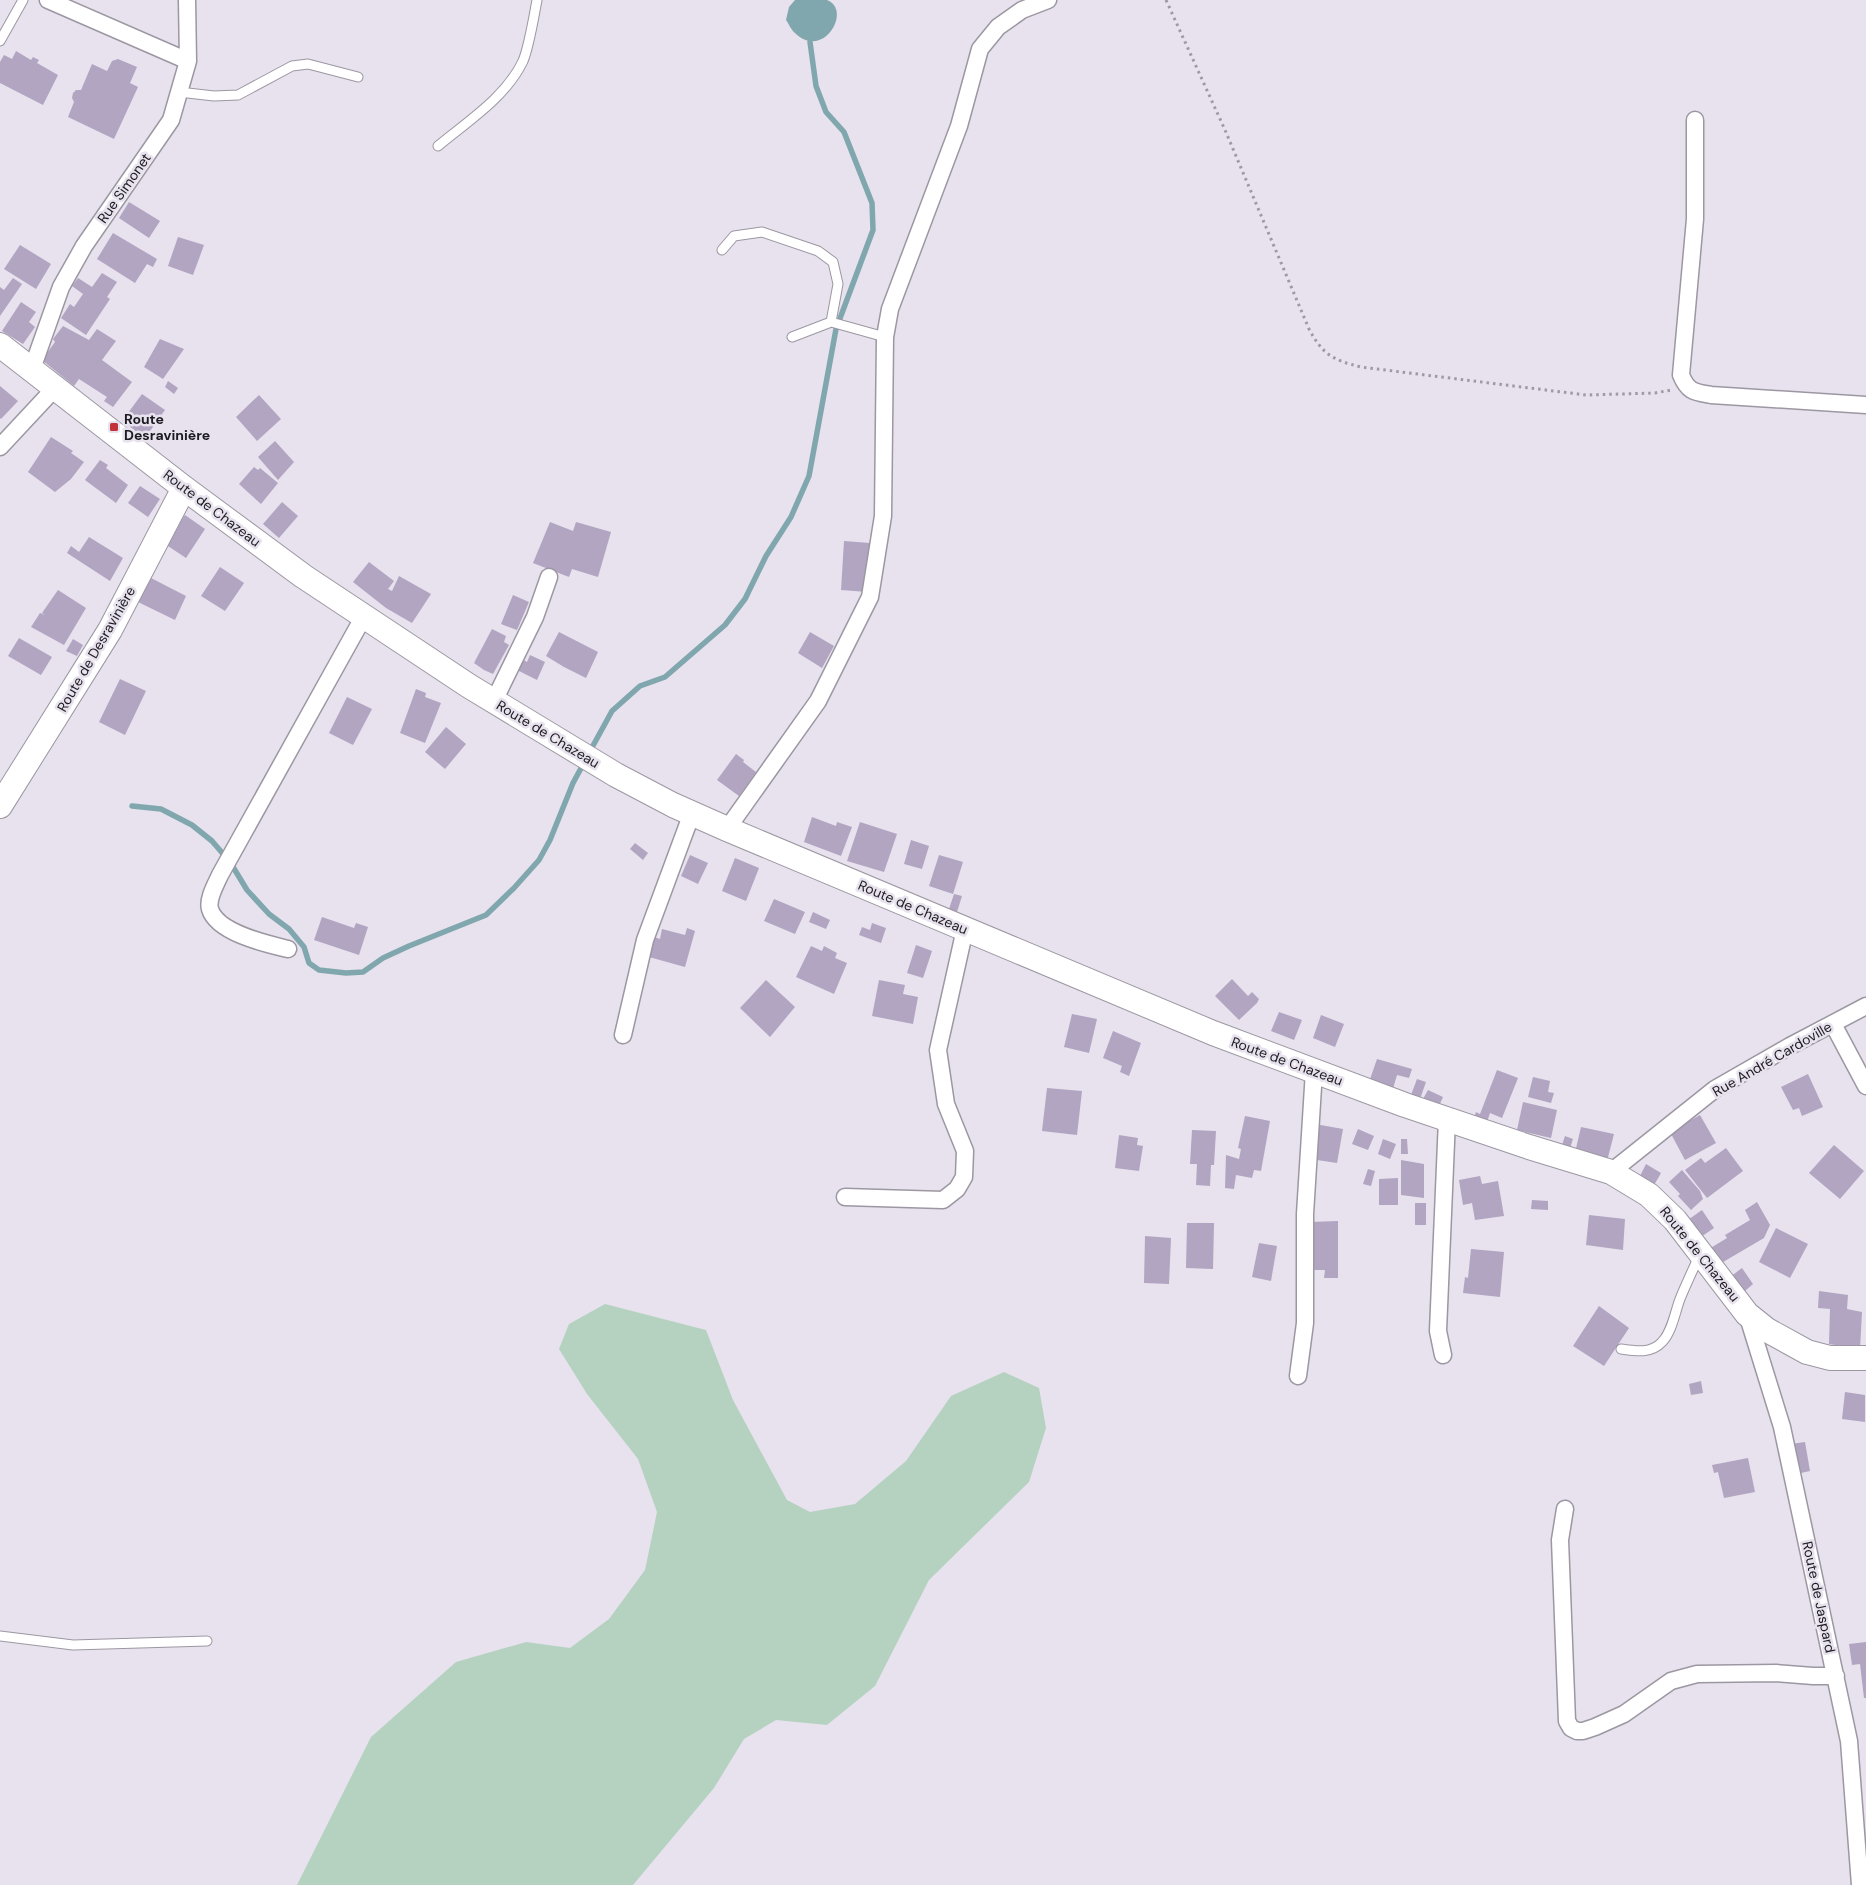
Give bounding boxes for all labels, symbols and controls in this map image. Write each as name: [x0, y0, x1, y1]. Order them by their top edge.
street label: Rue Simonet: [93, 149, 155, 227]
place label: Route Desravinière: [124, 410, 210, 444]
marker: Route Desravinière: [108, 421, 120, 433]
street label: Route de Chazeau: [160, 465, 264, 551]
street label: Route de Desravinière: [53, 583, 139, 715]
street label: Route de Chazeau: [493, 696, 603, 772]
street label: Route de Chazeau: [855, 876, 971, 938]
street label: Rue André Cardoville: [1709, 1017, 1835, 1101]
street label: Route de Chazeau: [1229, 1032, 1345, 1090]
street label: Route de Chazeau: [1656, 1203, 1744, 1305]
street label: Route de Jaspard: [1798, 1540, 1840, 1654]

